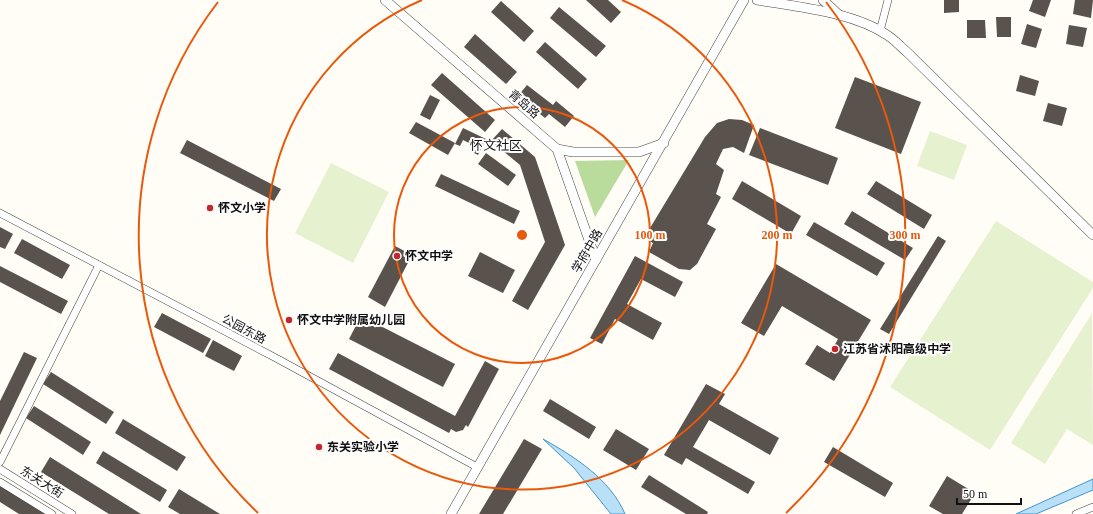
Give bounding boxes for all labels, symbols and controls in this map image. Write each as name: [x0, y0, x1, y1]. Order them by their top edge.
street label: 青岛路: [506, 87, 542, 121]
district label: 怀文社区: [470, 138, 522, 153]
place label: 怀文小学: [218, 201, 266, 215]
marker: 怀文小学: [205, 203, 215, 213]
street label: 学府中路: [569, 227, 605, 275]
centre of rings: [515, 228, 529, 242]
text: 100 m: [635, 228, 666, 242]
text: 200 m: [762, 228, 793, 242]
text: 300 m: [890, 228, 921, 242]
place label: 怀文中学: [405, 249, 453, 263]
marker: 怀文中学: [392, 251, 402, 261]
street label: 公园东路: [220, 312, 268, 346]
place label: 怀文中学附属幼儿园: [297, 313, 405, 327]
marker: 怀文中学附属幼儿园: [284, 315, 294, 325]
place label: 江苏省沭阳高级中学: [843, 342, 951, 356]
marker: 江苏省沭阳高级中学: [830, 344, 840, 354]
place label: 东关实验小学: [327, 440, 399, 454]
marker: 东关实验小学: [314, 442, 324, 452]
street label: 东关大街: [18, 463, 66, 501]
scale bar: [957, 480, 1021, 506]
text: 50 m: [963, 487, 988, 501]

